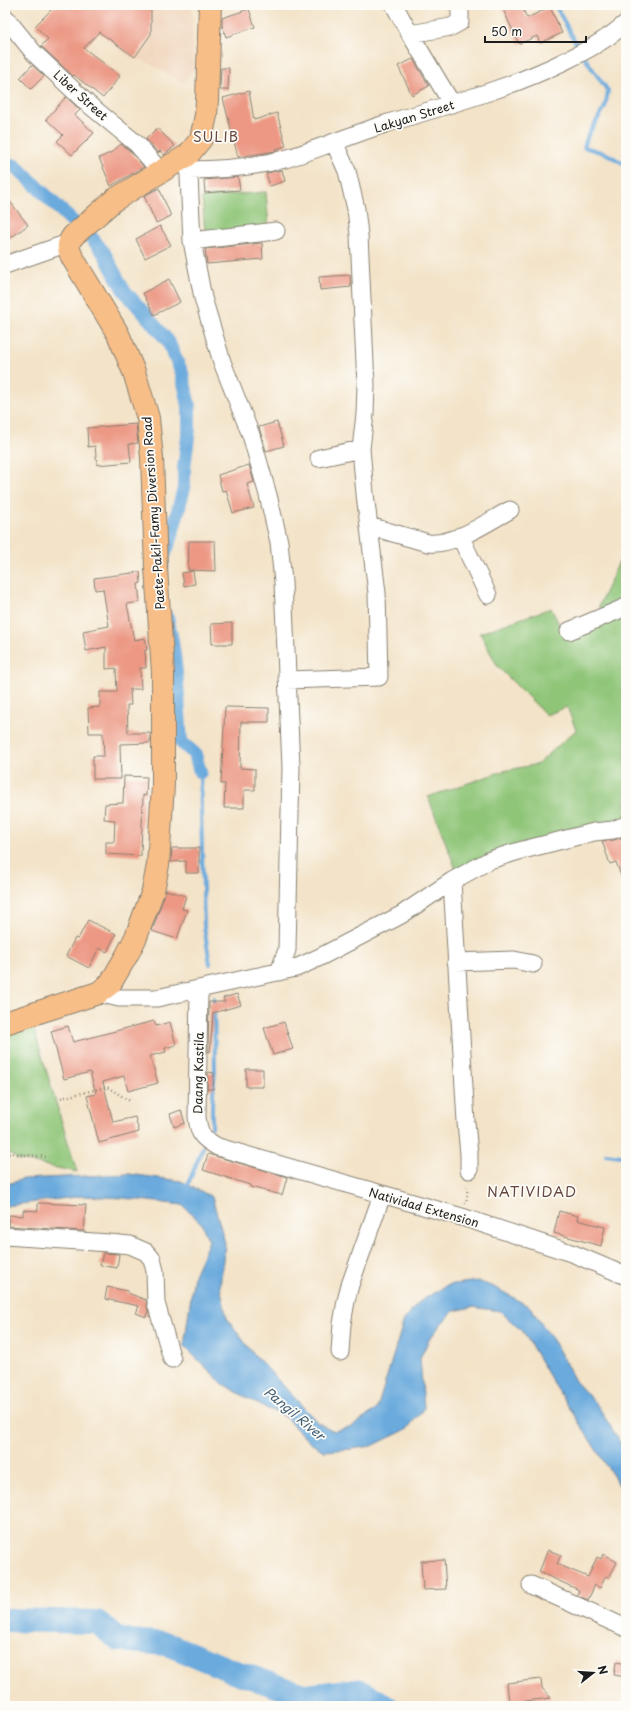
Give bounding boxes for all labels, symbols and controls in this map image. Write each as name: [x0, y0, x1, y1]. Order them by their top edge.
scale bar: [485, 18, 586, 44]
text: 50 m: [491, 22, 522, 40]
street label: Liber Street: [50, 66, 112, 124]
street label: Lakyan Street: [372, 95, 456, 137]
district label: SULIB: [193, 126, 239, 147]
street label: Paete-Pakil-Famy Diversion Road: [137, 416, 169, 610]
street label: Daang Kastila: [188, 1031, 208, 1114]
district label: NATIVIDAD: [487, 1181, 577, 1202]
street label: Natividad Extension: [367, 1183, 481, 1231]
water label: Pangil River: [261, 1382, 331, 1445]
north arrow: [573, 1653, 613, 1693]
text: N: [594, 1663, 613, 1677]

